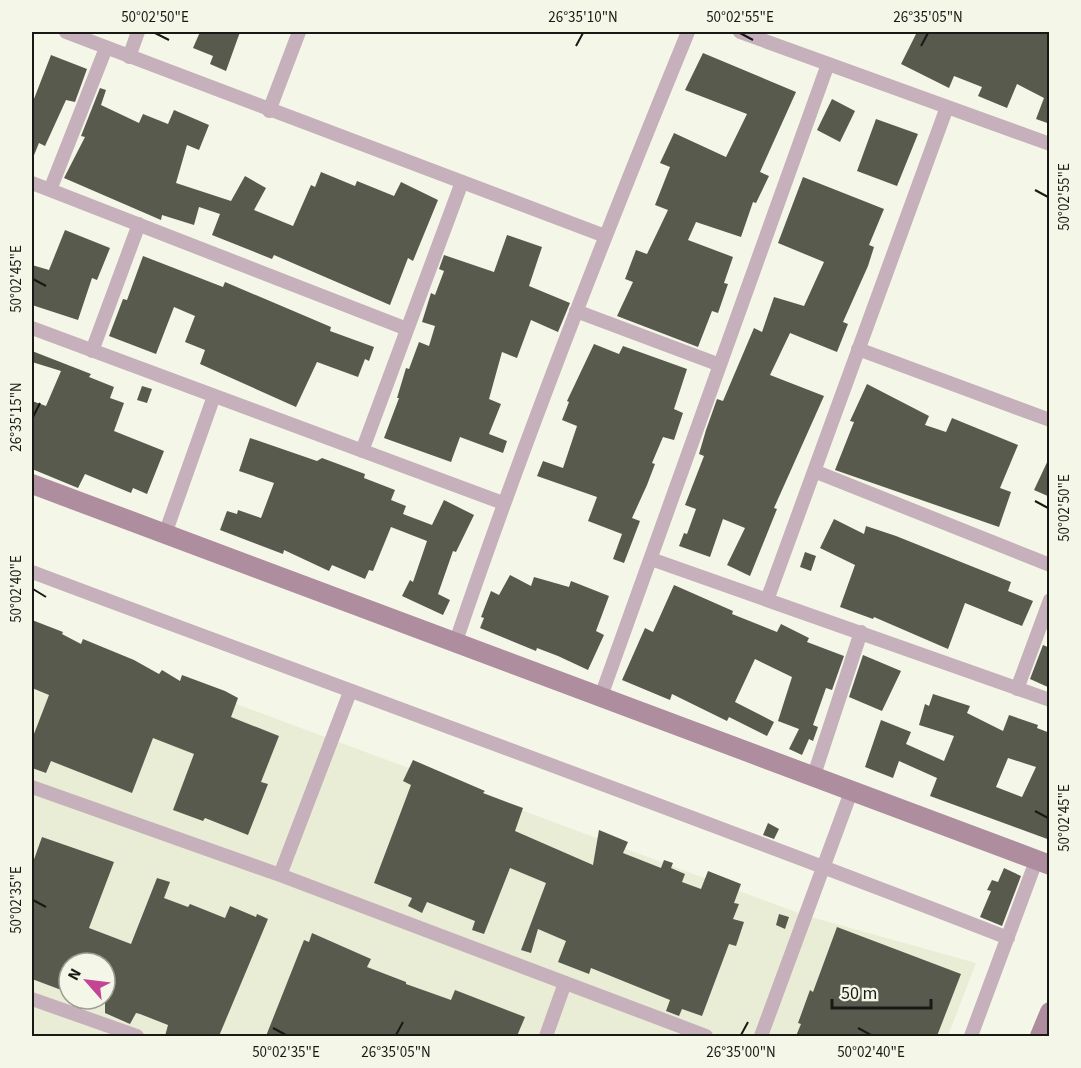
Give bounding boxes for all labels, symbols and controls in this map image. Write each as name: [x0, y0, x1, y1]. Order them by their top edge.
text: 50°02'50"E: [121, 7, 189, 28]
text: 26°35'10"N: [548, 7, 618, 28]
text: 50°02'55"E: [706, 7, 774, 28]
text: 26°35'05"N: [893, 7, 963, 28]
text: 50°02'55"E: [1054, 163, 1075, 231]
text: 50°02'45"E: [6, 245, 27, 313]
text: 26°35'15"N: [6, 382, 27, 452]
text: 50°02'50"E: [1054, 474, 1075, 542]
text: 50°02'40"E: [6, 555, 27, 623]
text: 50°02'45"E: [1054, 784, 1075, 852]
text: 50°02'35"E: [6, 866, 27, 934]
north arrow: [57, 951, 117, 1011]
text: N: [62, 965, 87, 984]
scale bar: [832, 972, 931, 1010]
text: 50 m: [841, 981, 877, 1006]
text: 50°02'35"E: [252, 1042, 320, 1063]
text: 26°35'05"N: [361, 1042, 431, 1063]
text: 26°35'00"N: [706, 1042, 776, 1063]
text: 50°02'40"E: [837, 1042, 905, 1063]

